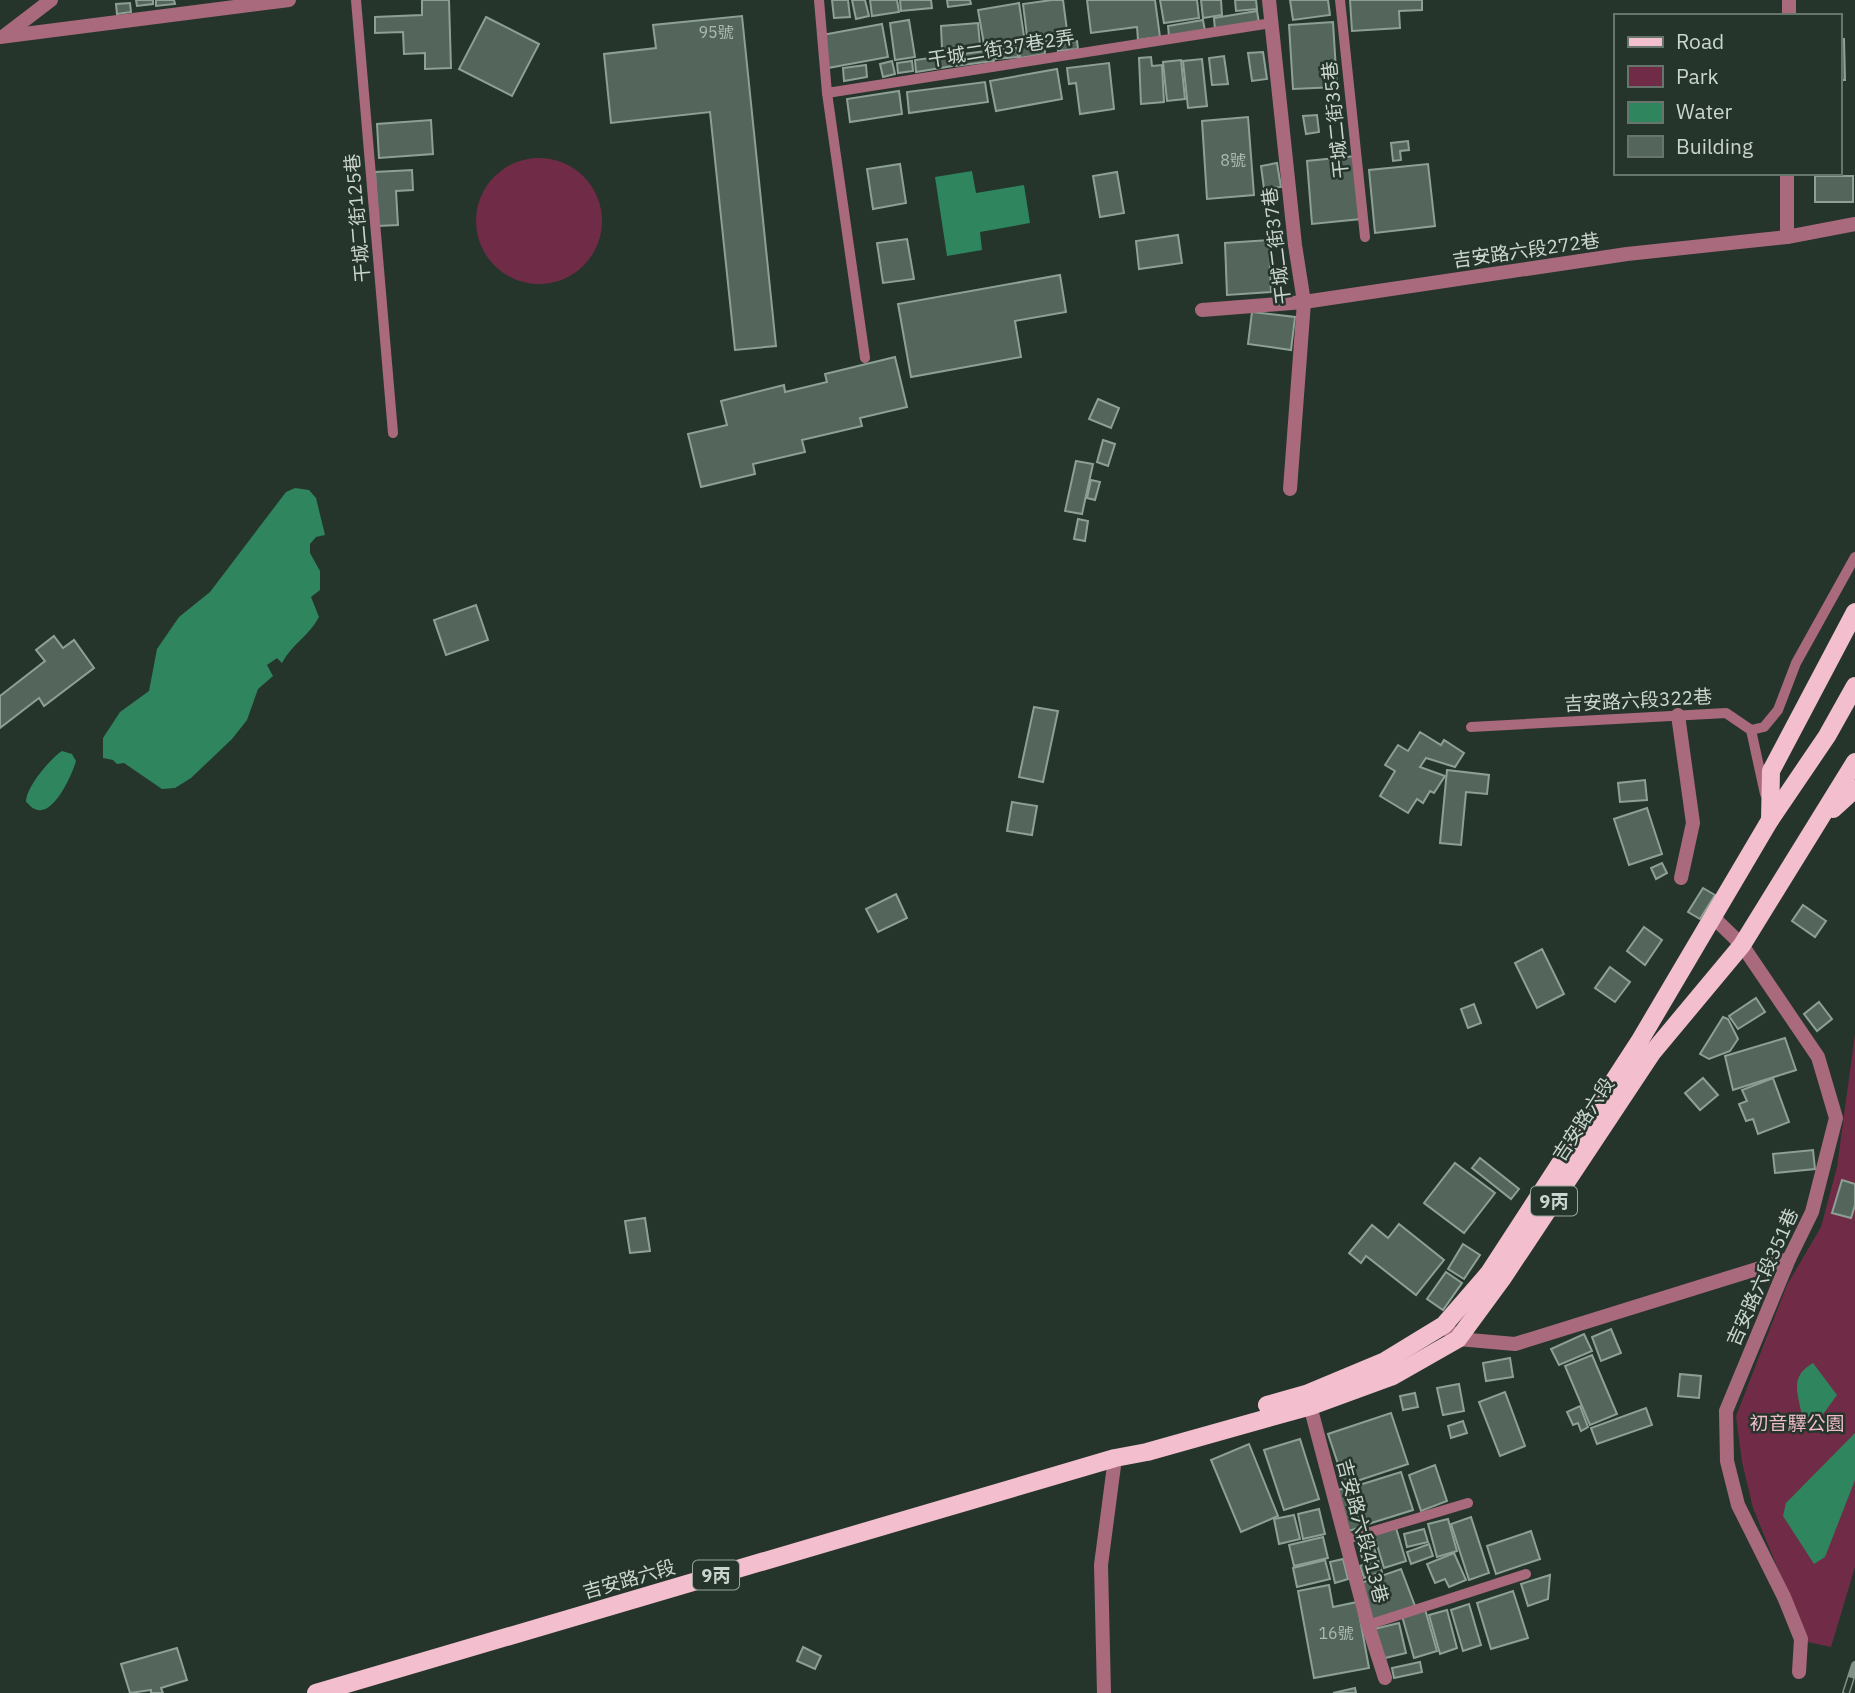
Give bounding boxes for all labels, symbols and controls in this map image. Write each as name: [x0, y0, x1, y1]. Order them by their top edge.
legend: [1614, 14, 1841, 175]
house number: 95號: [698, 22, 734, 42]
street label: 干城二街37巷2弄: [926, 25, 1076, 71]
text: Road: [1676, 27, 1724, 55]
street label: 干城二街35巷: [1317, 60, 1353, 180]
text: Park: [1676, 62, 1719, 90]
text: Water: [1676, 97, 1733, 125]
text: Building: [1676, 132, 1753, 160]
house number: 8號: [1220, 150, 1246, 170]
street label: 干城二街125巷: [339, 153, 375, 283]
street label: 干城二街37巷: [1257, 186, 1295, 306]
street label: 吉安路六段272巷: [1451, 228, 1601, 272]
street label: 吉安路六段322巷: [1563, 684, 1713, 716]
street label: 吉安路六段: [1547, 1073, 1619, 1165]
road number: 9丙: [1531, 1186, 1577, 1216]
street label: 吉安路六段351巷: [1721, 1204, 1803, 1350]
park label: 初音驛公園: [1749, 1411, 1845, 1435]
street label: 吉安路六段413巷: [1332, 1456, 1394, 1606]
street label: 吉安路六段: [580, 1554, 678, 1604]
road number: 9丙: [693, 1560, 739, 1590]
house number: 16號: [1318, 1623, 1354, 1643]

